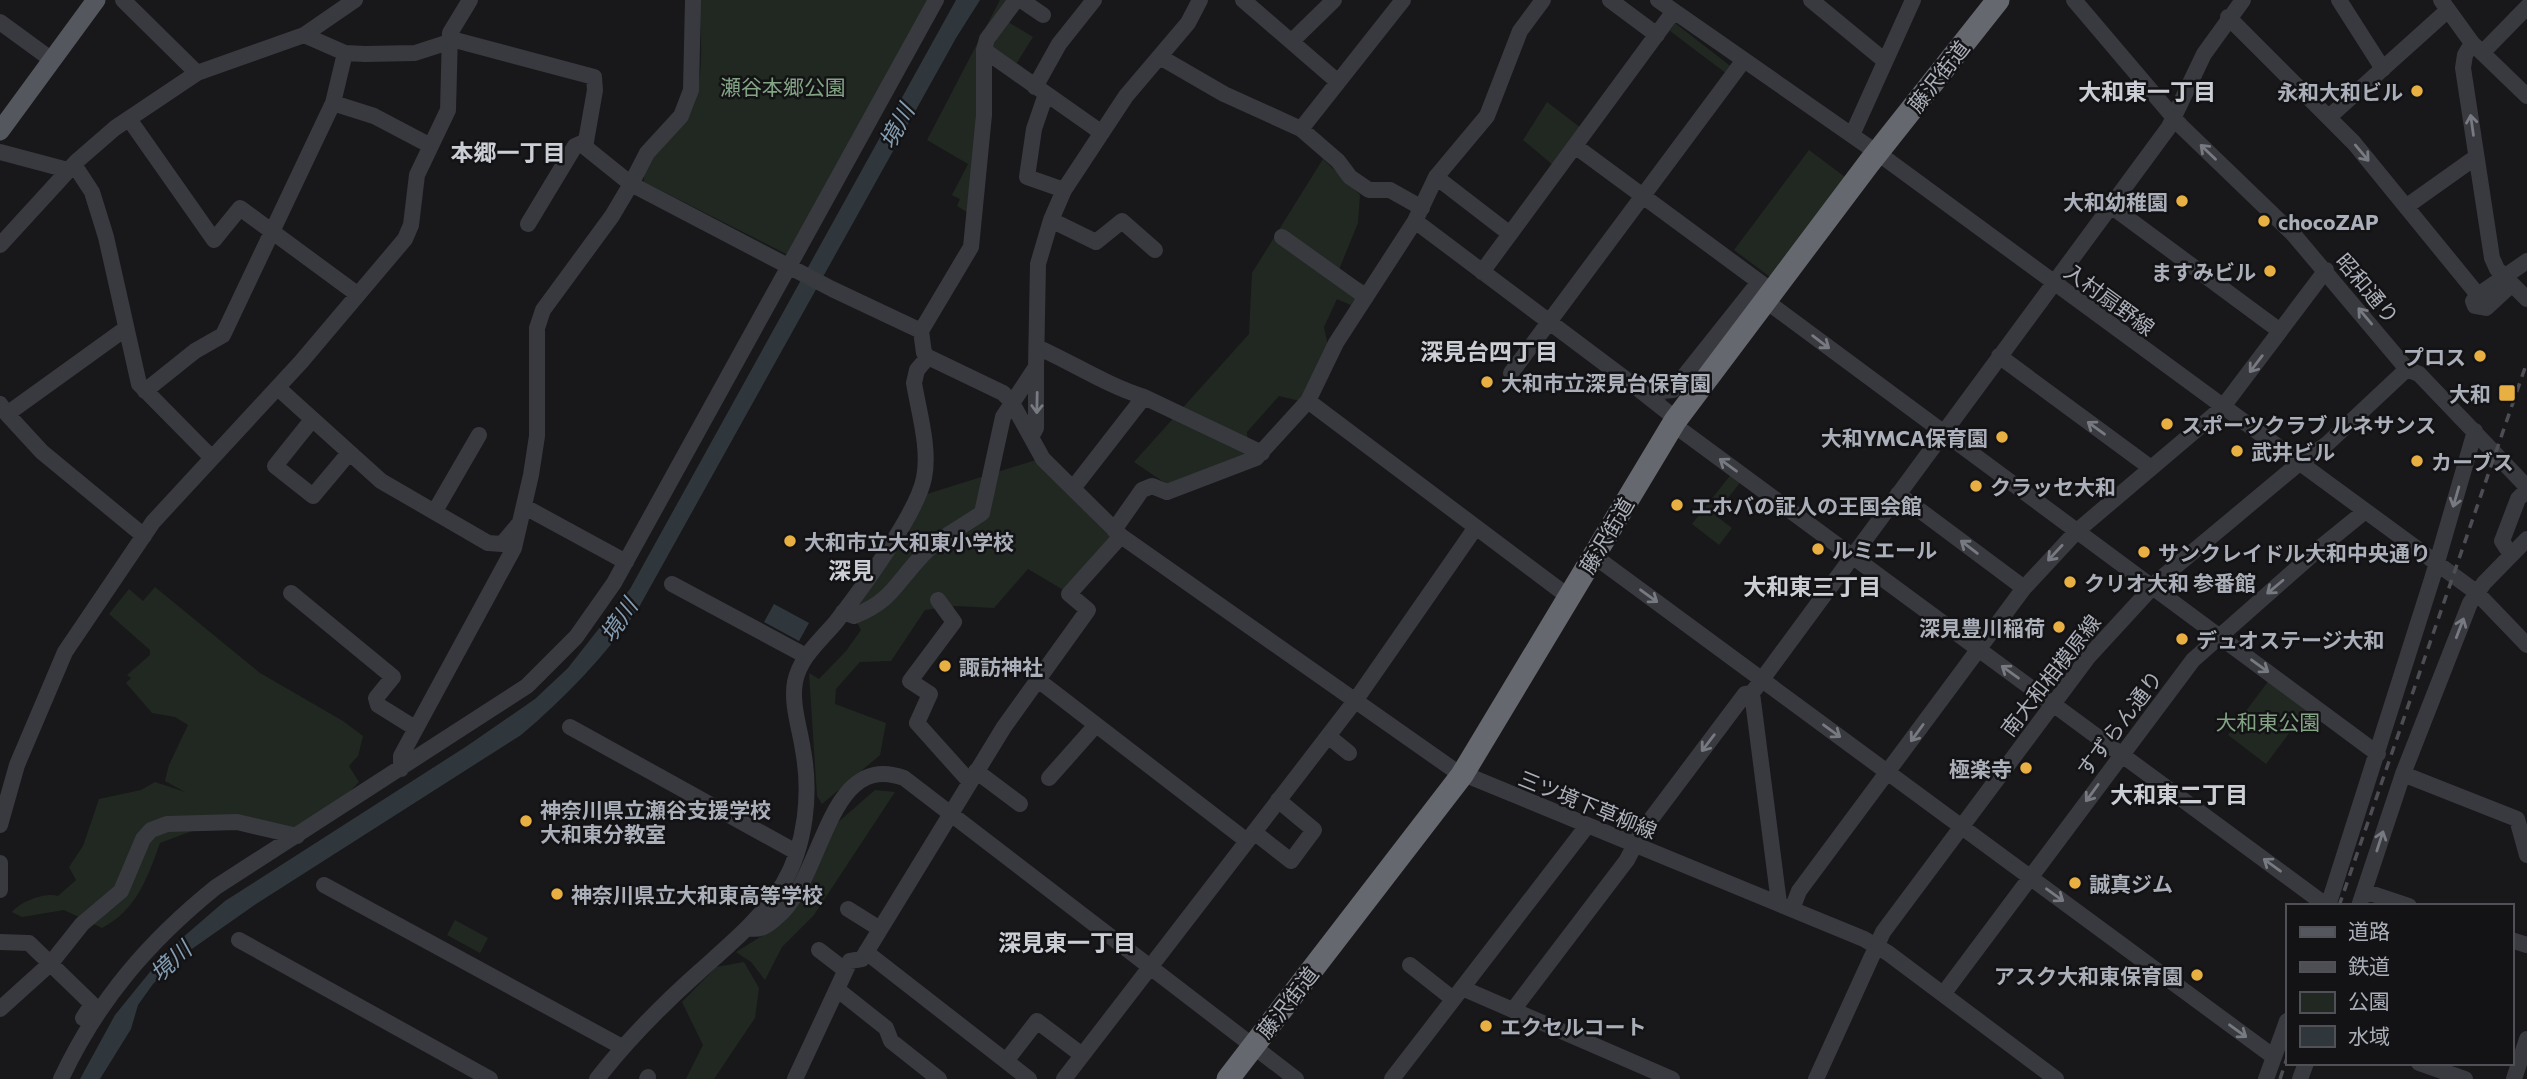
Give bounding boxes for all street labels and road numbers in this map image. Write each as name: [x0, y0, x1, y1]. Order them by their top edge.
street label: 藤沢街道: [1902, 35, 1974, 117]
street label: 昭和通り: [2331, 248, 2405, 328]
street label: 入村扇野線: [2060, 258, 2160, 340]
street label: 藤沢街道: [1574, 493, 1638, 577]
street label: 南大和相模原線: [1995, 609, 2105, 741]
street label: すずらん通り: [2071, 665, 2167, 781]
street label: 三ツ境下草柳線: [1515, 765, 1661, 843]
street label: 藤沢街道: [1251, 961, 1323, 1043]

